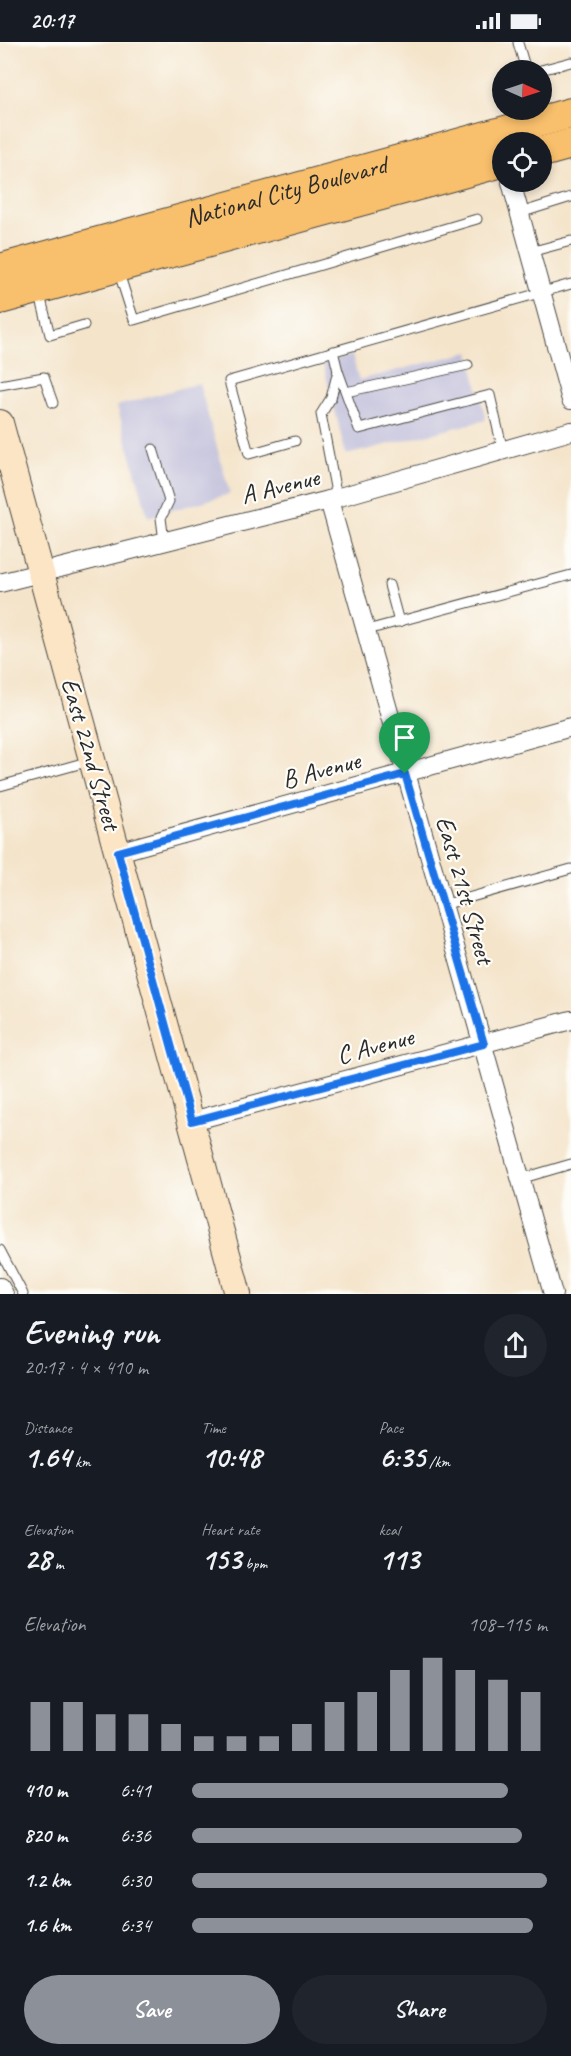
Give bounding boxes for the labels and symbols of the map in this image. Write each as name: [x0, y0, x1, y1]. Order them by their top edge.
north arrow: [492, 60, 552, 120]
street label: National City Boulevard: [181, 147, 394, 234]
street label: A Avenue: [238, 460, 324, 512]
street label: East 22nd Street: [54, 674, 129, 836]
pin: [379, 712, 430, 774]
street label: B Avenue: [278, 743, 365, 796]
street label: East 21st Street: [428, 812, 502, 970]
street label: C Avenue: [333, 1020, 419, 1072]

